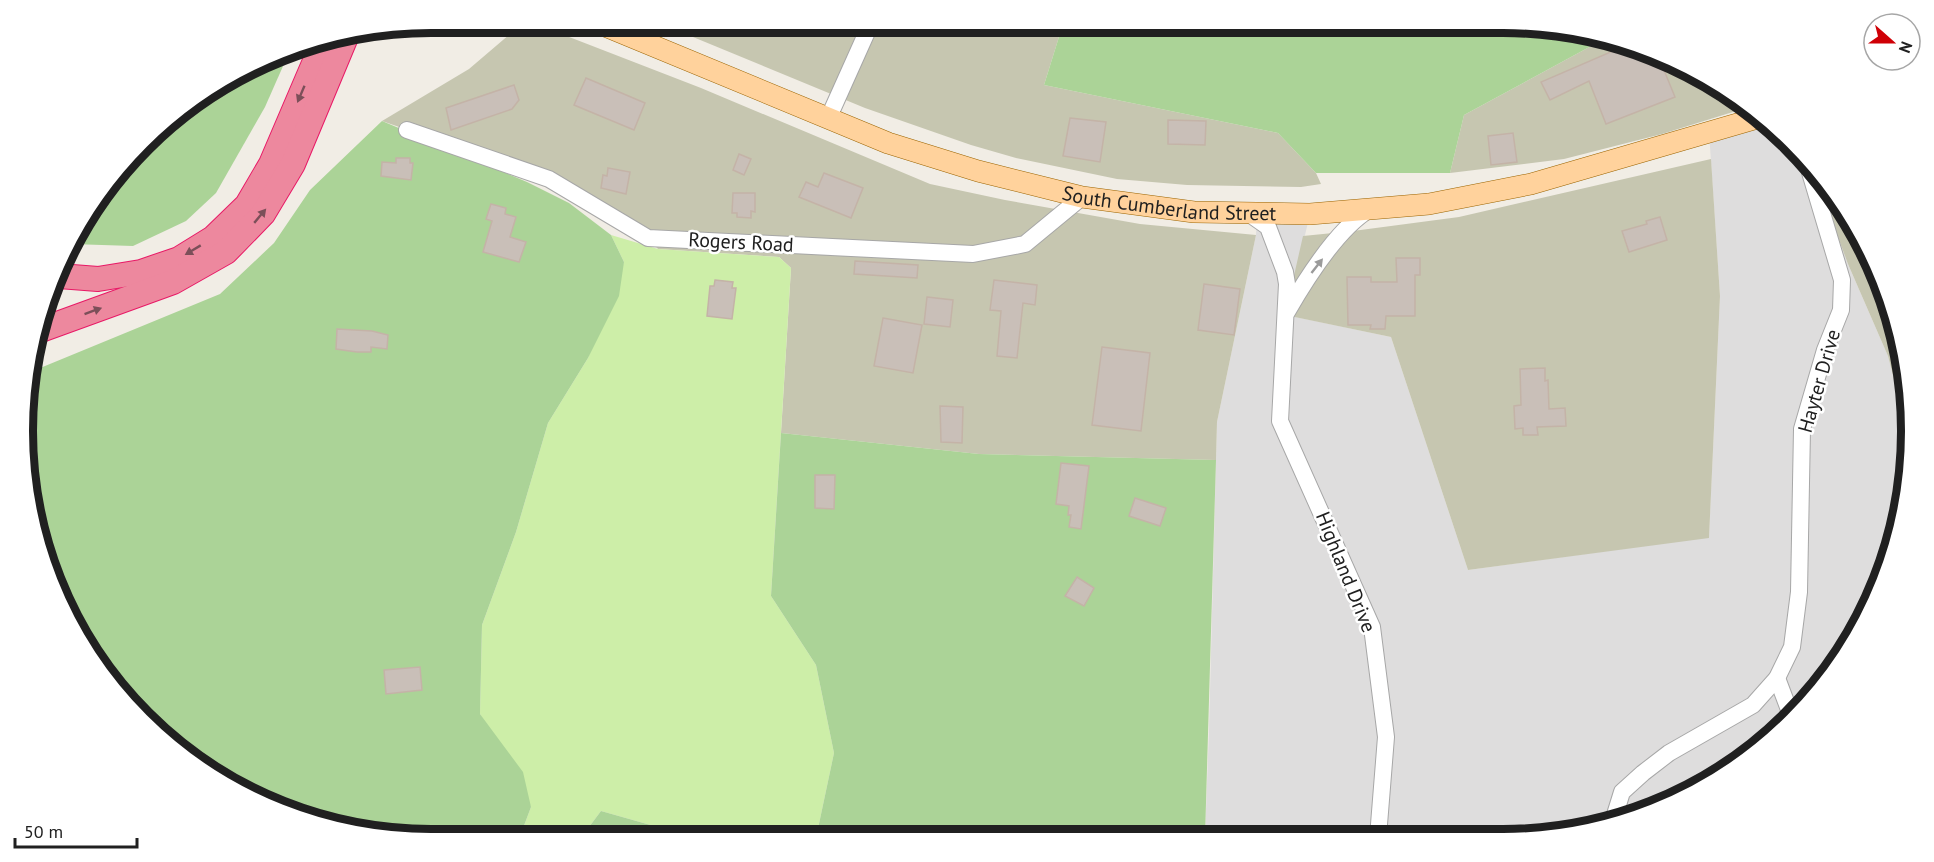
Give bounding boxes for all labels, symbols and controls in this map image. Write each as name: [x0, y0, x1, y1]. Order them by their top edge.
north arrow: [1862, 12, 1922, 72]
text: N: [1895, 39, 1917, 56]
one-way arrow: [296, 85, 305, 103]
street label: South Cumberland Street: [1060, 180, 1277, 226]
one-way arrow: [253, 208, 266, 224]
street label: Rogers Road: [688, 226, 794, 258]
one-way arrow: [185, 245, 201, 256]
one-way arrow: [1311, 258, 1324, 274]
one-way arrow: [84, 305, 102, 315]
street label: Hayter Drive: [1792, 326, 1846, 436]
street label: Highland Drive: [1310, 508, 1382, 636]
scale bar: [15, 811, 136, 849]
text: 50 m: [24, 820, 63, 843]

